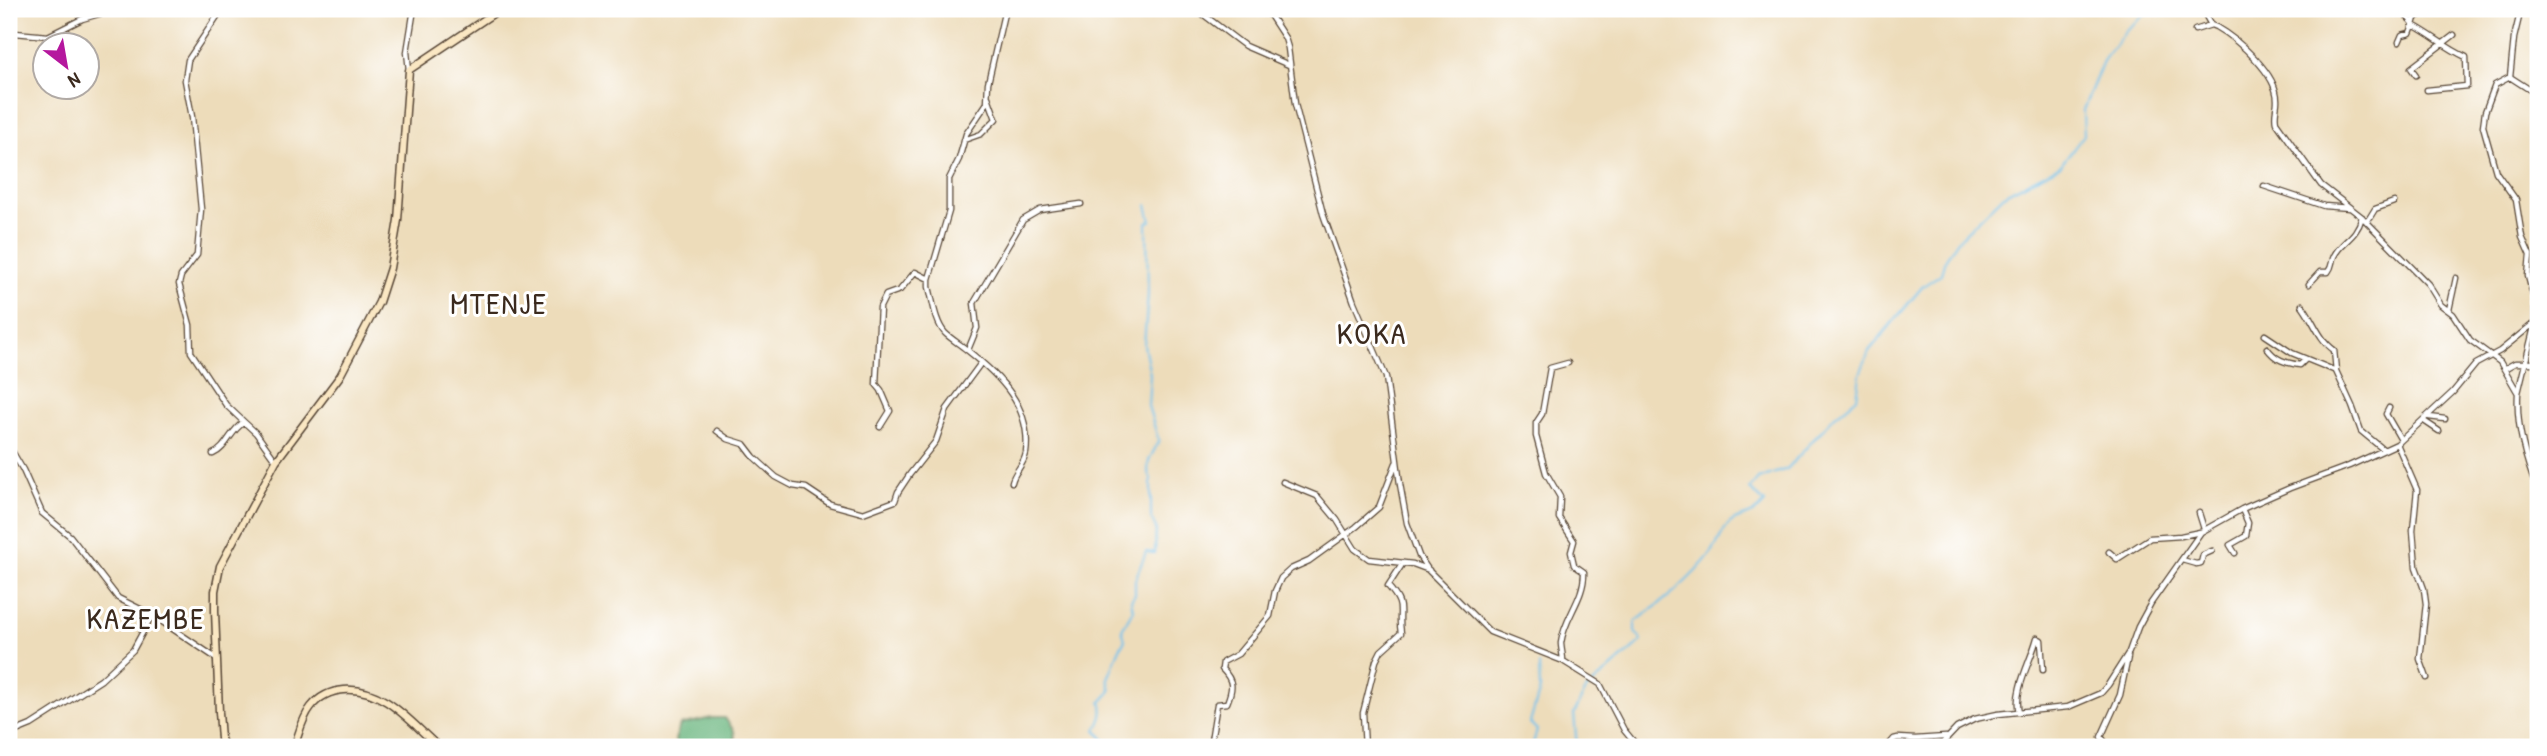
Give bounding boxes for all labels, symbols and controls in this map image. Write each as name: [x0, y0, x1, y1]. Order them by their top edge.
north arrow: [32, 32, 102, 102]
text: N: [64, 67, 86, 94]
district label: MTENJE: [450, 283, 548, 323]
district label: KOKA: [1337, 313, 1407, 353]
district label: KAZEMBE: [86, 598, 206, 638]

